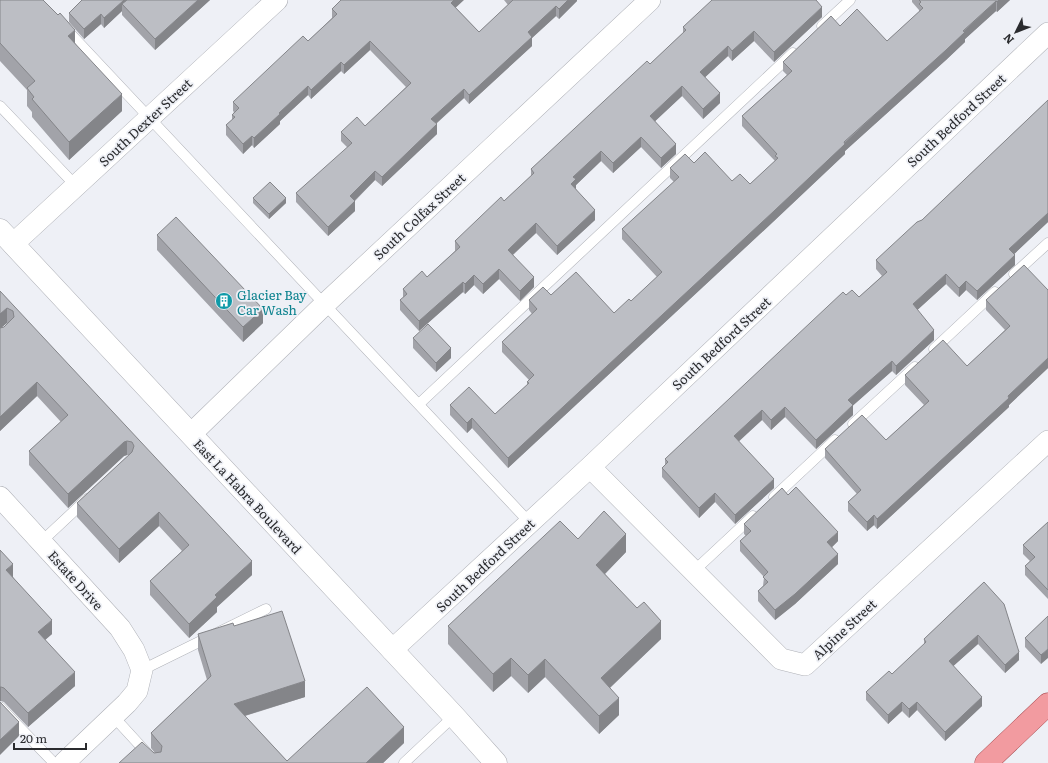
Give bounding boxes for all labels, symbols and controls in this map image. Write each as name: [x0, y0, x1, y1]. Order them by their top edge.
north arrow: [996, 12, 1036, 52]
text: N: [999, 31, 1017, 48]
street label: South Bedford Street: [902, 69, 1010, 171]
street label: South Dexter Street: [94, 73, 196, 170]
street label: South Colfax Street: [369, 168, 470, 264]
place label: Glacier Bay Car Wash: [237, 285, 307, 319]
building icon: Glacier Bay Car Wash: [214, 291, 234, 311]
street label: South Bedford Street: [667, 292, 775, 394]
street label: East La Habra Boulevard: [189, 434, 307, 558]
street label: South Bedford Street: [431, 514, 539, 616]
street label: Estate Drive: [44, 546, 108, 614]
street label: Alpine Street: [808, 594, 881, 664]
scale bar: [14, 725, 86, 751]
text: 20 m: [20, 729, 47, 747]

